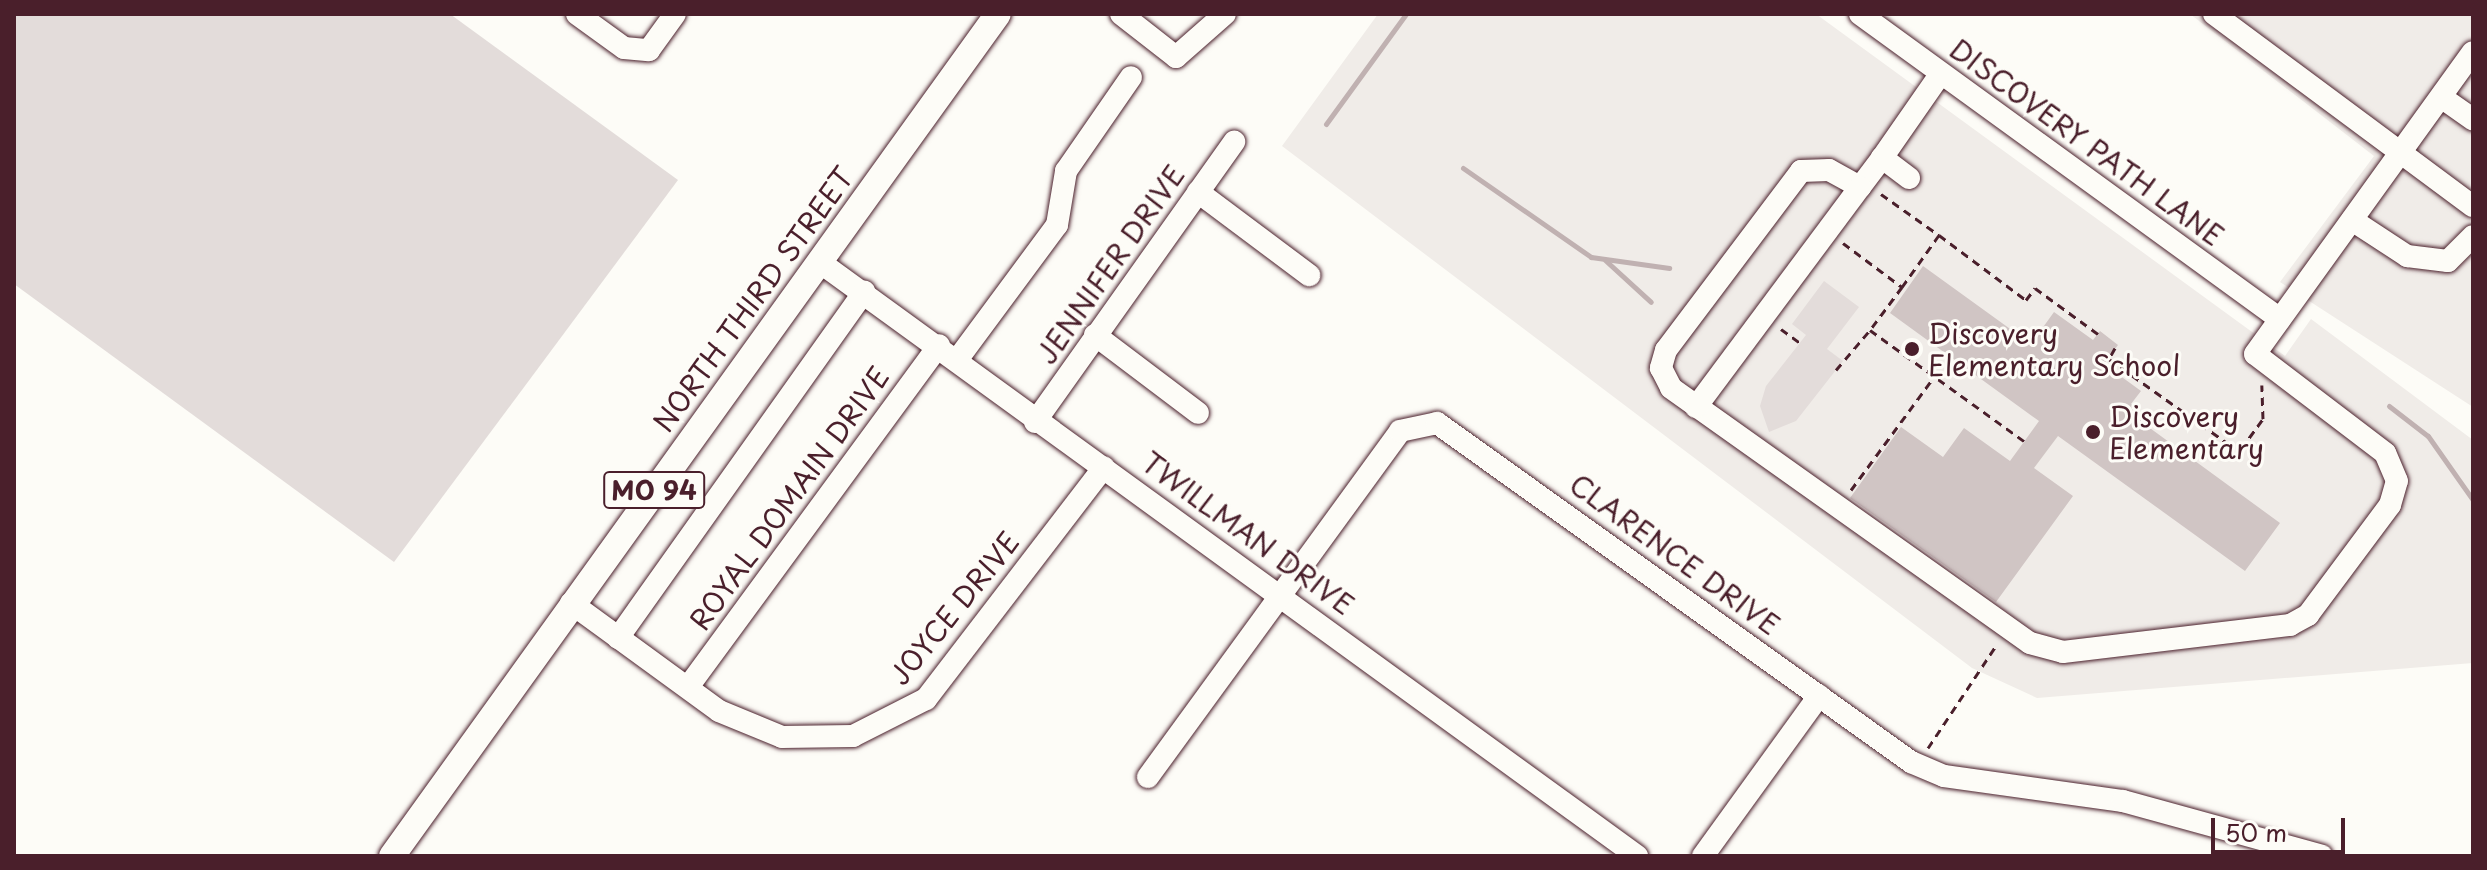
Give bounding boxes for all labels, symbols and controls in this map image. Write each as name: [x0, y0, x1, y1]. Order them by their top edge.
street label: DISCOVERY PATH LANE: [1942, 30, 2232, 254]
street label: NORTH THIRD STREET: [644, 158, 862, 440]
street label: JENNIFER DRIVE: [1029, 158, 1191, 370]
place label: Discovery Elementary School: [1928, 316, 2180, 382]
marker: Discovery Elementary School: [1903, 340, 1921, 358]
street label: ROYAL DOMAIN DRIVE: [681, 359, 897, 637]
place label: Discovery Elementary: [2109, 399, 2264, 465]
marker: Discovery Elementary: [2084, 423, 2102, 441]
street label: TWILLMAN DRIVE: [1136, 445, 1360, 621]
street label: CLARENCE DRIVE: [1564, 467, 1786, 641]
road number: MO 94: [602, 468, 706, 512]
street label: JOYCE DRIVE: [882, 525, 1026, 691]
scale bar: [2215, 802, 2349, 852]
text: 50 m: [2225, 814, 2287, 850]

